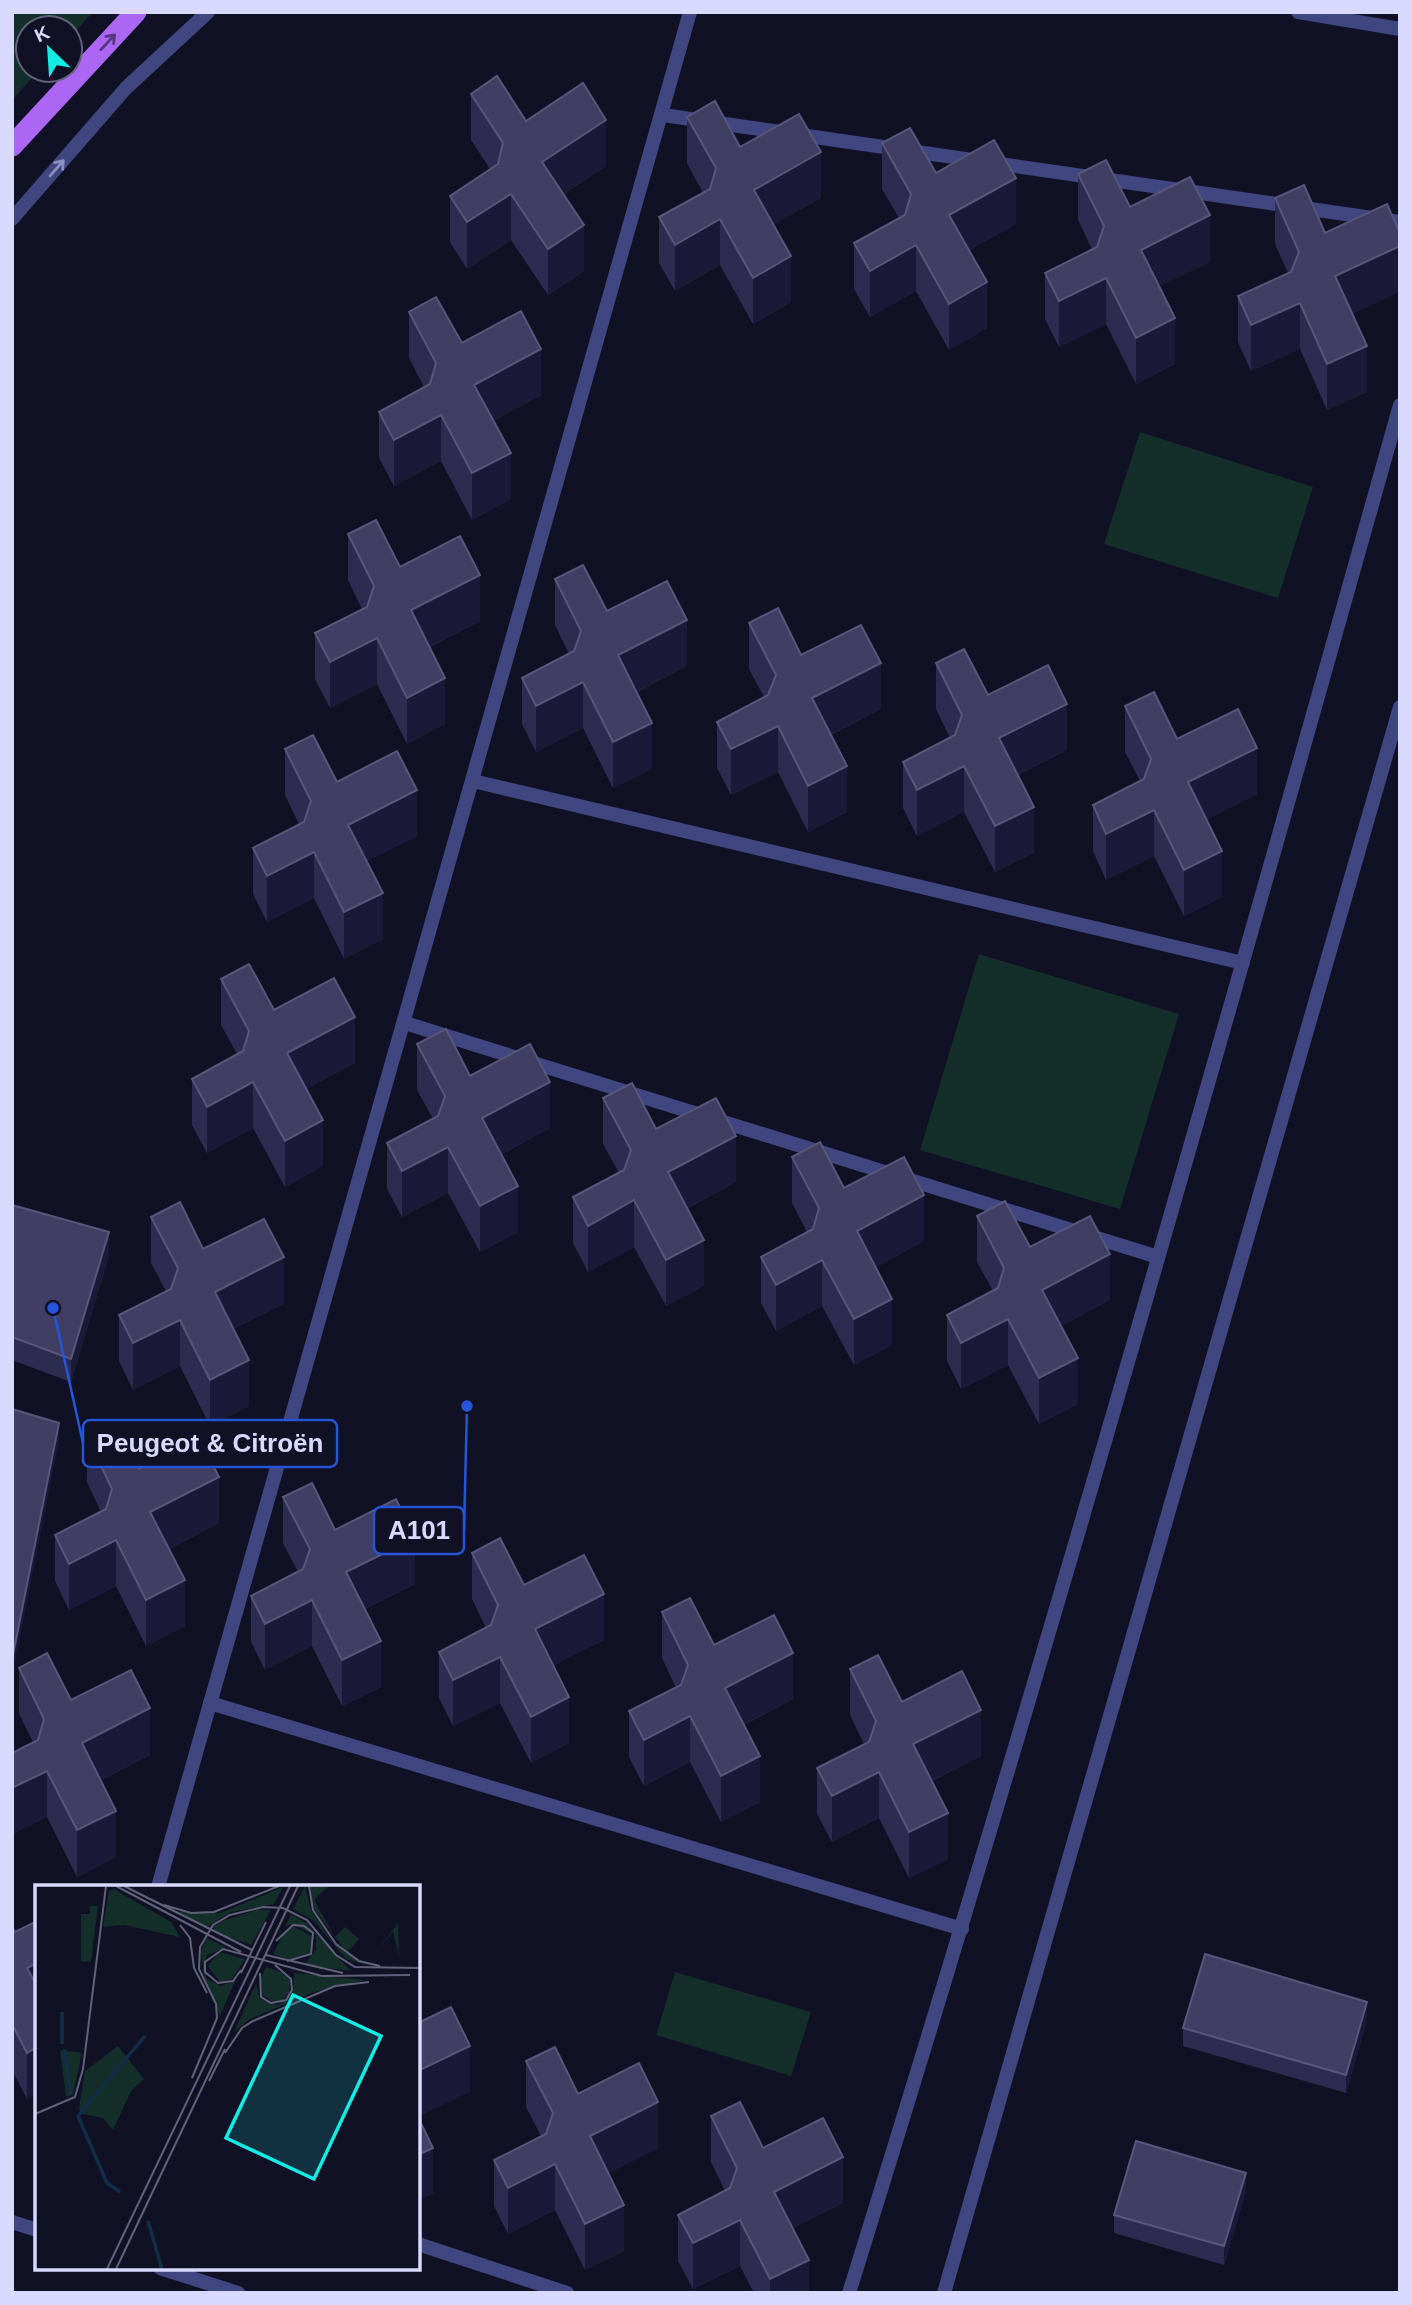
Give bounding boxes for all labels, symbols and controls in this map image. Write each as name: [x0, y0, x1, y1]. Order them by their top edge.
north arrow: [14, 14, 84, 84]
text: K: [31, 22, 53, 46]
one-way arrow: [100, 34, 117, 51]
one-way arrow: [49, 159, 65, 177]
callout: Peugeot & Citroën: [83, 1420, 337, 1467]
text: Peugeot & Citroën: [97, 1428, 323, 1458]
callout: A101: [374, 1507, 464, 1554]
text: A101: [388, 1515, 450, 1545]
inset map: [35, 1885, 420, 2270]

